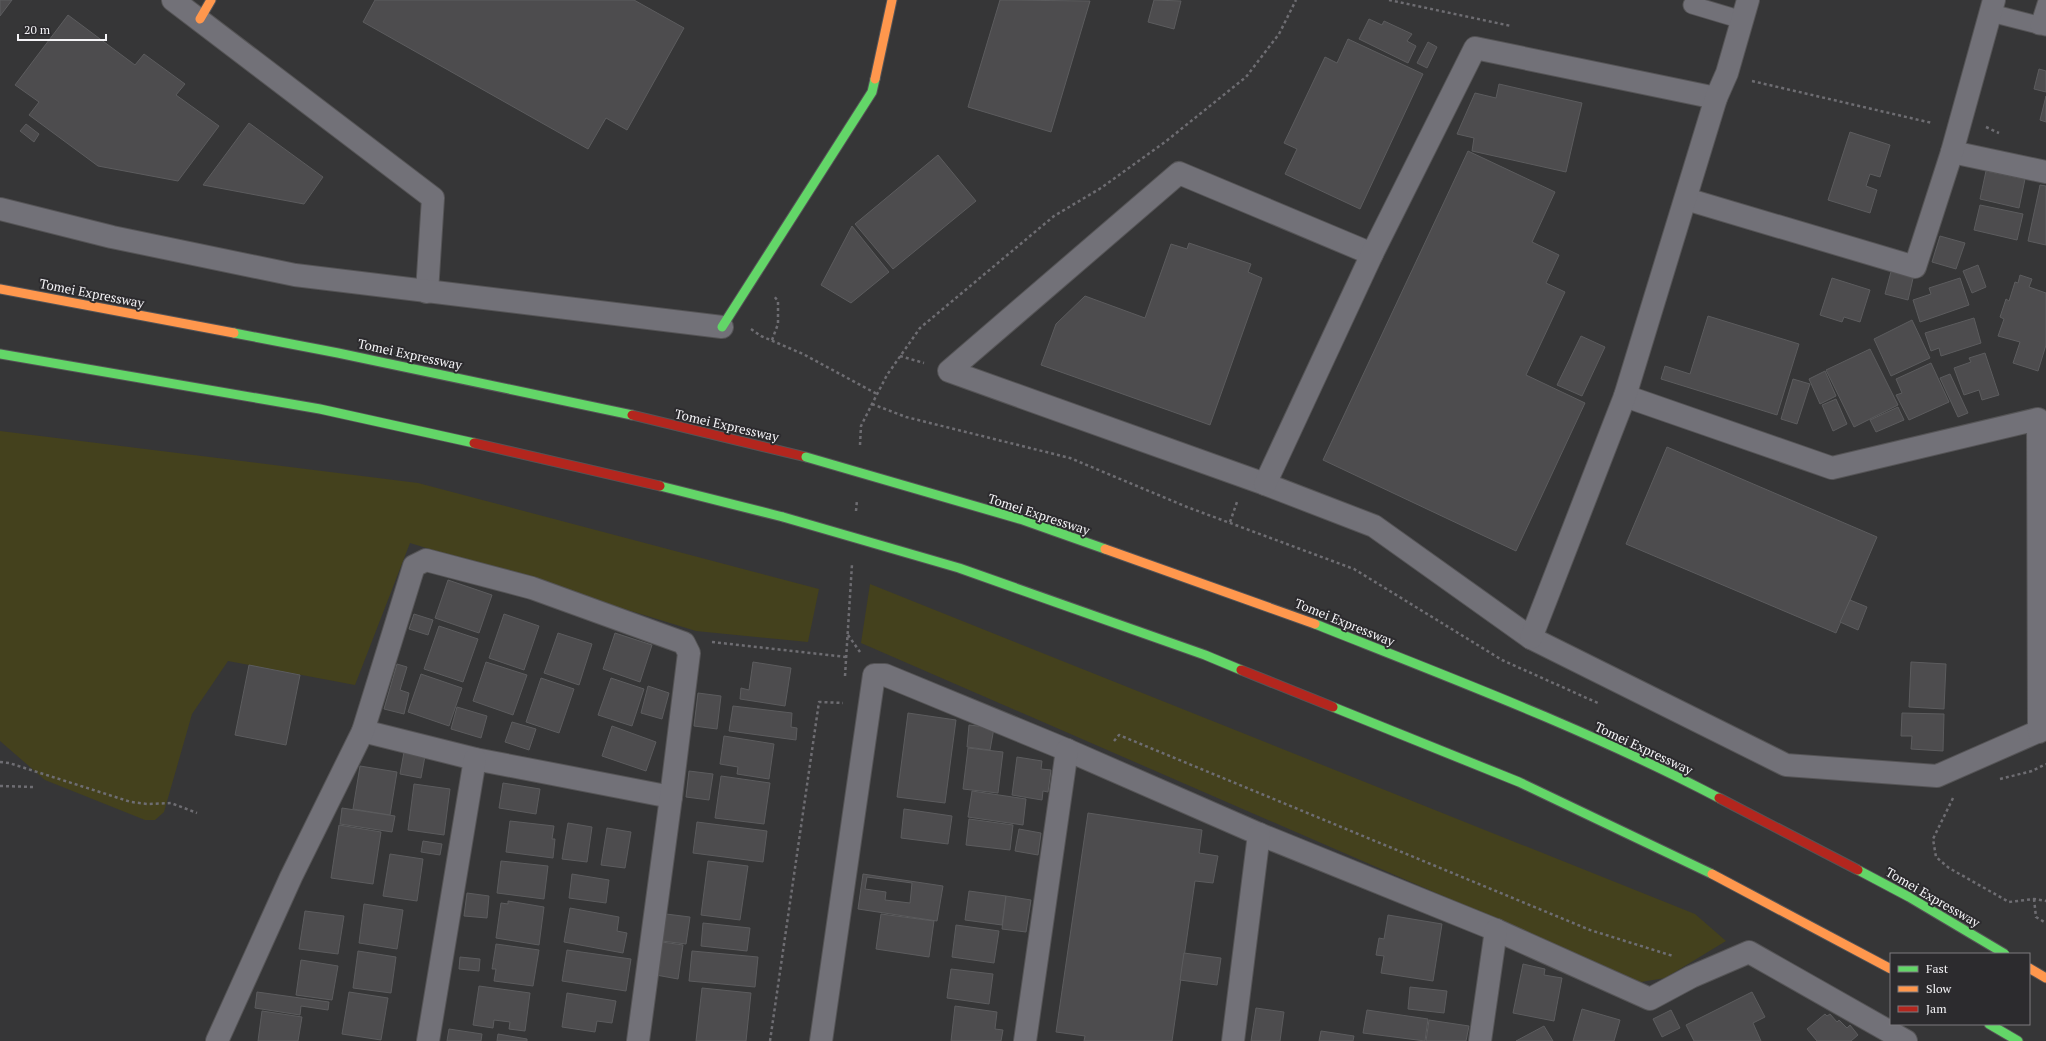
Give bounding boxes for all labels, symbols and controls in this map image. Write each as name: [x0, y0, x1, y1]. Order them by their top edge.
scale bar: [18, 16, 106, 42]
text: 20 m: [24, 22, 51, 37]
street label: Tomei Expressway: [38, 274, 146, 312]
street label: Tomei Expressway: [356, 334, 464, 374]
street label: Tomei Expressway: [673, 404, 781, 446]
street label: Tomei Expressway: [986, 489, 1093, 539]
street label: Tomei Expressway: [1292, 594, 1398, 650]
street label: Tomei Expressway: [1592, 717, 1696, 779]
street label: Tomei Expressway: [1882, 863, 1984, 932]
legend: [1890, 953, 2030, 1025]
text: Fast: [1926, 961, 1949, 976]
text: Slow: [1926, 981, 1952, 996]
text: Jam: [1926, 1001, 1947, 1016]

